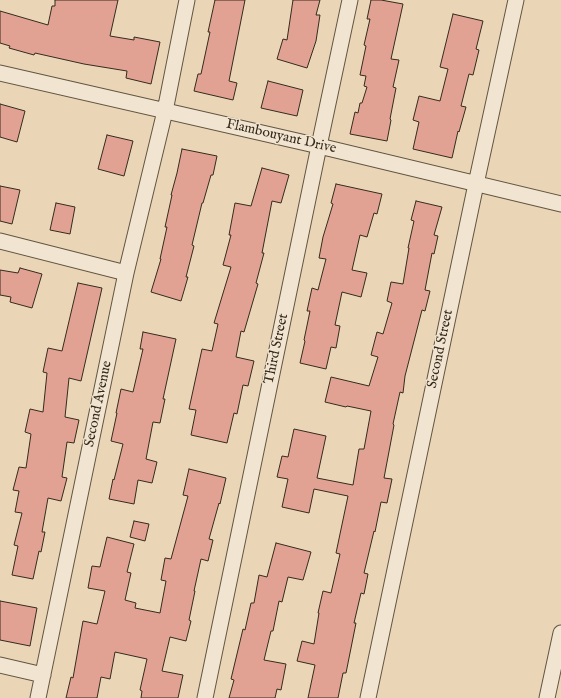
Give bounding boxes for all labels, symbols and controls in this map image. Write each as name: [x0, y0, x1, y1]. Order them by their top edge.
street label: Flambouyant Drive: [224, 116, 338, 158]
street label: Second Street: [424, 308, 458, 390]
street label: Third Street: [261, 312, 293, 386]
street label: Second Avenue: [82, 359, 116, 449]

